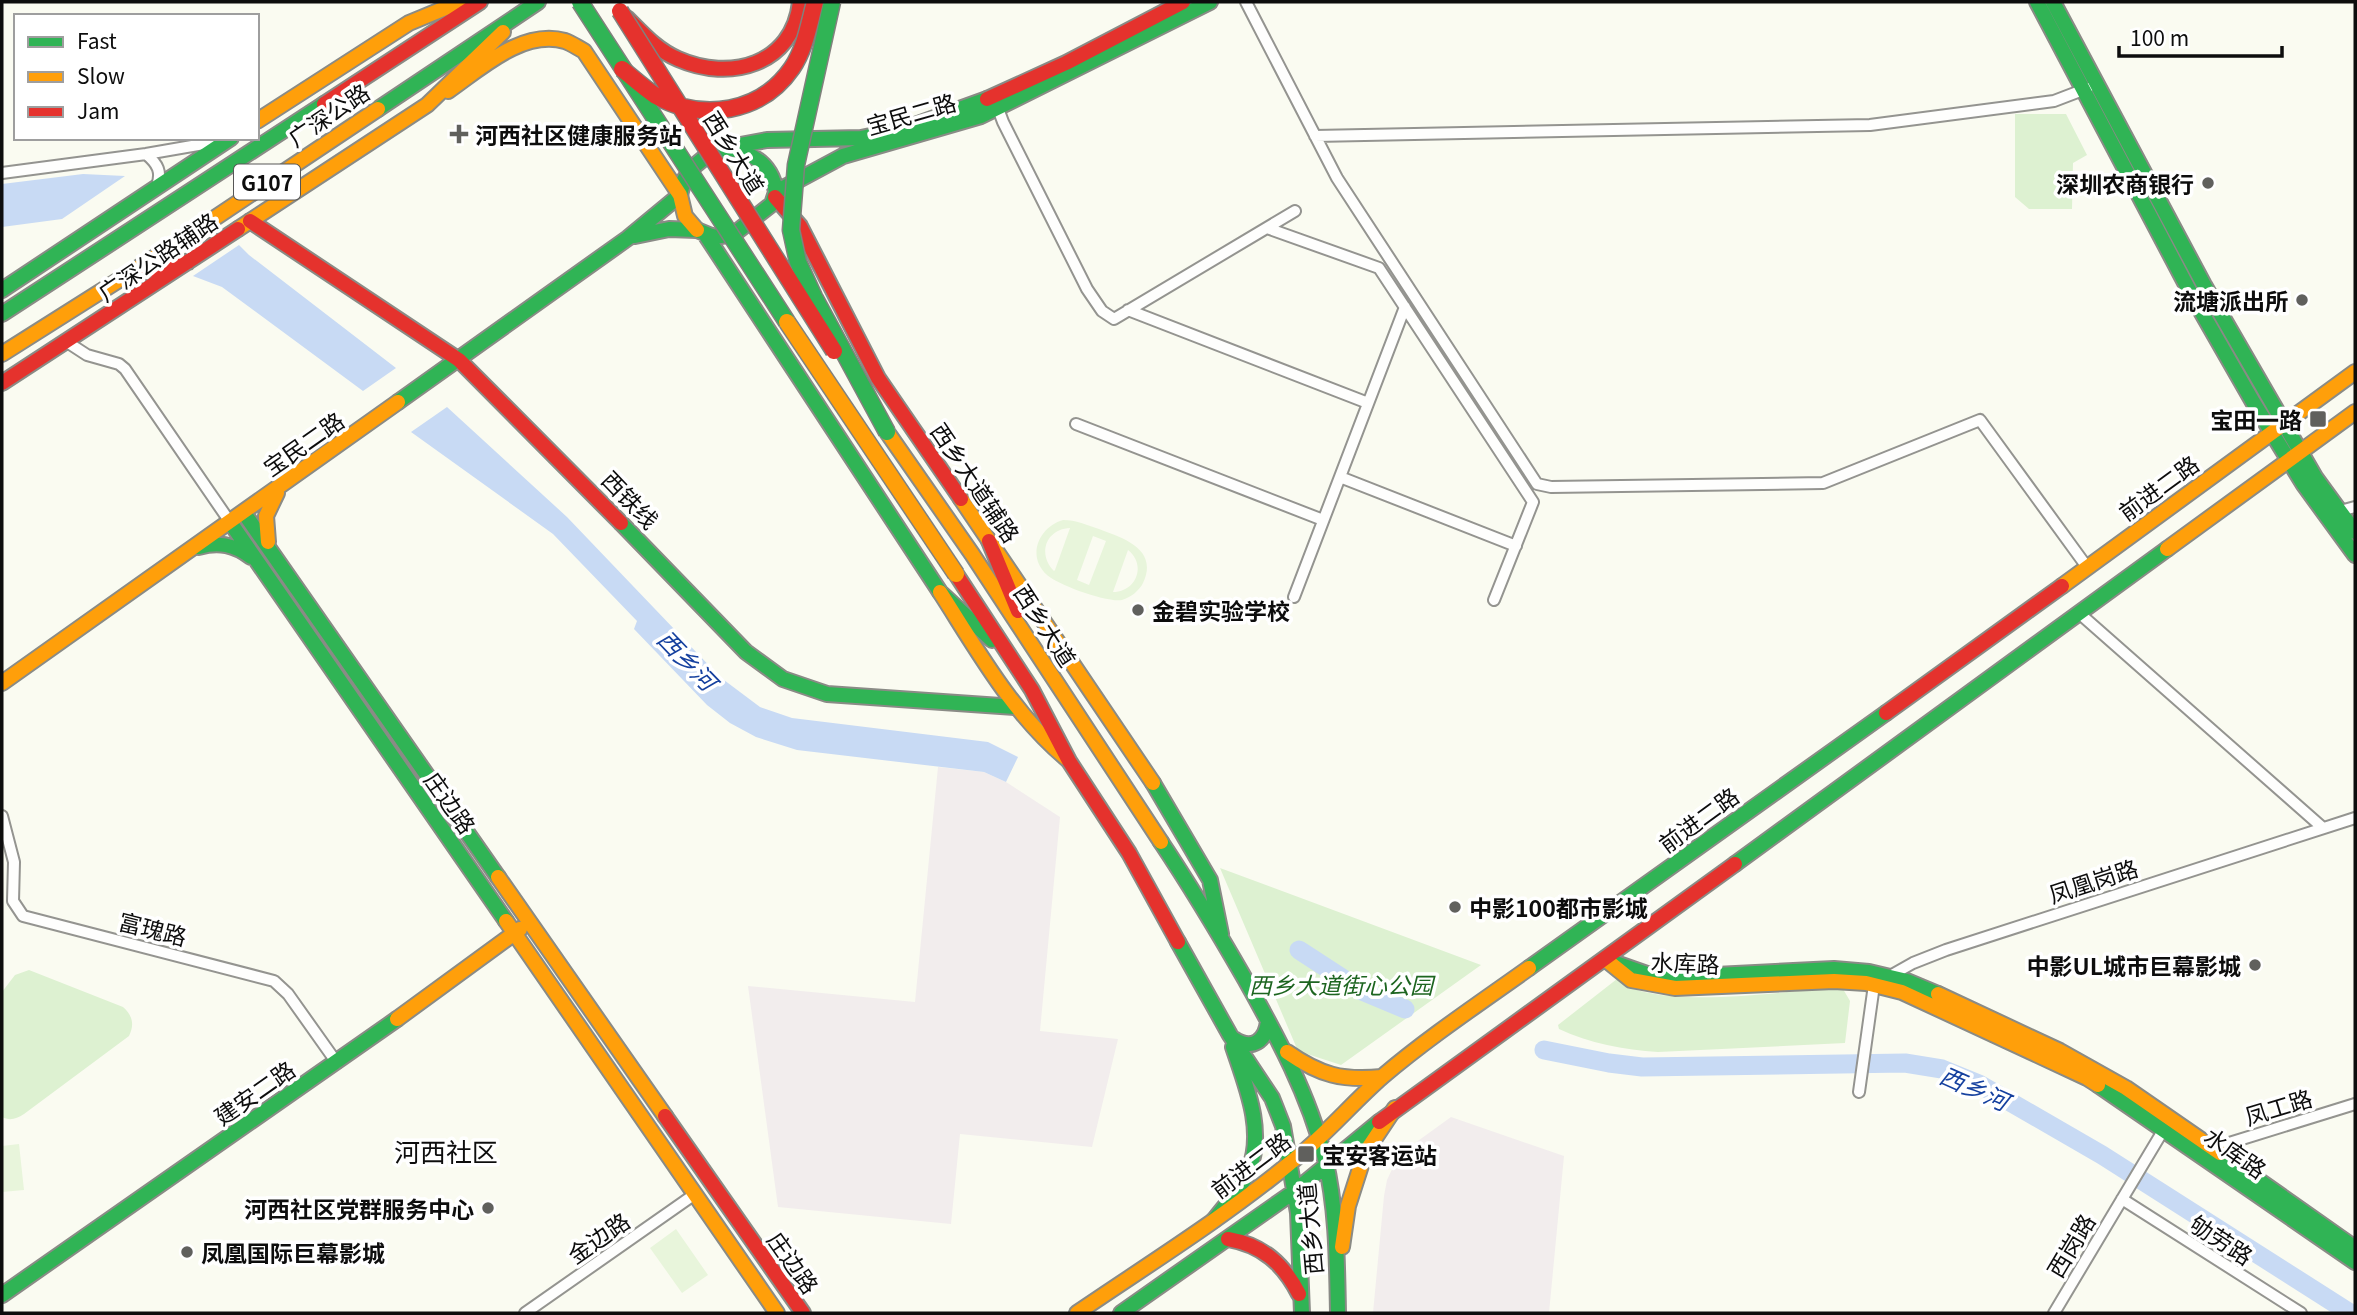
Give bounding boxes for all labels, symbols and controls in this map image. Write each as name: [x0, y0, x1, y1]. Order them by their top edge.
legend: [14, 14, 259, 140]
scale bar: [2119, 14, 2282, 58]
text: 100 m: [2130, 22, 2189, 52]
text: Fast: [77, 25, 117, 55]
text: Slow: [77, 60, 125, 90]
street label: 广深公路: [280, 74, 376, 154]
street label: 宝民二路: [862, 84, 960, 142]
text: Jam: [77, 95, 120, 125]
street label: 西乡大道: [696, 104, 774, 200]
place label: 河西社区健康服务站: [475, 117, 682, 151]
marker: 河西社区健康服务站: [449, 124, 469, 144]
road number: G107: [234, 164, 300, 200]
place label: 深圳农商银行: [2056, 166, 2194, 200]
marker: 深圳农商银行: [2200, 175, 2216, 191]
street label: 广深公路辅路: [90, 203, 224, 309]
place label: 流塘派出所: [2173, 283, 2288, 317]
marker: 流塘派出所: [2294, 292, 2310, 308]
place label: 宝田一路: [2210, 402, 2302, 436]
street label: 宝民二路: [256, 403, 350, 483]
marker: 宝田一路: [2308, 409, 2328, 429]
street label: 西乡大道辅路: [923, 415, 1029, 549]
street label: 前进二路: [2111, 446, 2205, 528]
street label: 西铁线: [595, 462, 667, 536]
street label: 西乡大道: [1007, 577, 1085, 673]
place label: 金碧实验学校: [1152, 593, 1290, 627]
marker: 金碧实验学校: [1130, 602, 1146, 618]
water label: 西乡河: [650, 621, 728, 700]
street label: 庄边路: [417, 764, 485, 840]
street label: 前进二路: [1651, 778, 1745, 860]
street label: 凤凰岗路: [2044, 850, 2142, 910]
place label: 中影100都市影城: [1469, 890, 1648, 924]
marker: 中影100都市影城: [1447, 899, 1463, 915]
street label: 富瑰路: [115, 903, 191, 953]
street label: 水库路: [1650, 944, 1720, 980]
place label: 中影UL城市巨幕影城: [2027, 948, 2241, 982]
marker: 中影UL城市巨幕影城: [2247, 957, 2263, 973]
park label: 西乡大道街心公园: [1249, 967, 1436, 1001]
street label: 建安二路: [207, 1052, 301, 1132]
water label: 西乡河: [1935, 1056, 2019, 1119]
street label: 凤工路: [2240, 1080, 2316, 1132]
street label: 水库路: [2198, 1118, 2274, 1186]
street label: 前进二路: [1203, 1123, 1297, 1205]
district label: 河西社区: [394, 1132, 498, 1169]
place label: 宝安客运站: [1322, 1137, 1437, 1171]
marker: 宝安客运站: [1296, 1144, 1316, 1164]
street label: 西乡大道: [1288, 1182, 1330, 1276]
place label: 河西社区党群服务中心: [244, 1191, 474, 1225]
marker: 河西社区党群服务中心: [480, 1200, 496, 1216]
street label: 金边路: [560, 1203, 636, 1271]
street label: 劬劳路: [2184, 1206, 2260, 1272]
street label: 西岗路: [2038, 1207, 2102, 1283]
street label: 庄边路: [760, 1224, 828, 1300]
place label: 凤凰国际巨幕影城: [201, 1235, 385, 1269]
marker: 凤凰国际巨幕影城: [179, 1244, 195, 1260]

